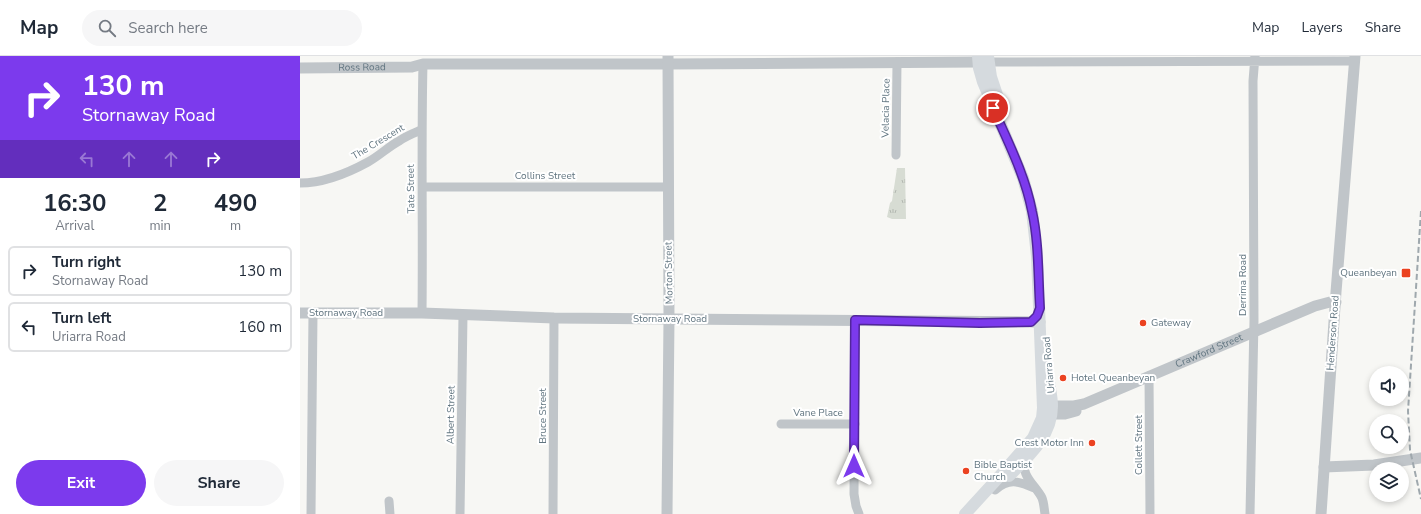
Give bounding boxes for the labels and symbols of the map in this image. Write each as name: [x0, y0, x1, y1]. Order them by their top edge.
street label: Ross Road: [338, 60, 386, 75]
street label: Velacia Place: [878, 78, 894, 139]
pin: [976, 91, 1010, 125]
street label: The Crescent: [349, 121, 407, 163]
street label: Tate Street: [404, 164, 418, 214]
street label: Collins Street: [515, 169, 576, 183]
street label: Morton Street: [661, 241, 677, 304]
street label: Derrima Road: [1236, 254, 1250, 316]
place label: Queanbeyan: [1340, 266, 1397, 280]
marker: Queanbeyan: [1400, 267, 1412, 279]
street label: Henderson Road: [1323, 295, 1343, 371]
street label: Stornaway Road: [309, 306, 383, 320]
street label: Stornaway Road: [633, 312, 707, 326]
place label: Gateway: [1151, 316, 1192, 330]
marker: Gateway: [1138, 318, 1148, 328]
street label: Crawford Street: [1173, 330, 1245, 371]
street label: Uriarra Road: [1040, 336, 1058, 394]
place label: Hotel Queanbeyan: [1071, 371, 1155, 385]
marker: Hotel Queanbeyan: [1058, 373, 1068, 383]
street label: Albert Street: [443, 385, 459, 444]
street label: Bruce Street: [536, 388, 550, 444]
street label: Vane Place: [792, 406, 843, 420]
street label: Collett Street: [1132, 415, 1146, 475]
place label: Crest Motor Inn: [1014, 436, 1084, 450]
marker: Crest Motor Inn: [1087, 438, 1097, 448]
position arrow: [833, 445, 875, 487]
place label: Bible Baptist Church: [974, 458, 1032, 484]
marker: Bible Baptist Church: [961, 466, 971, 476]

